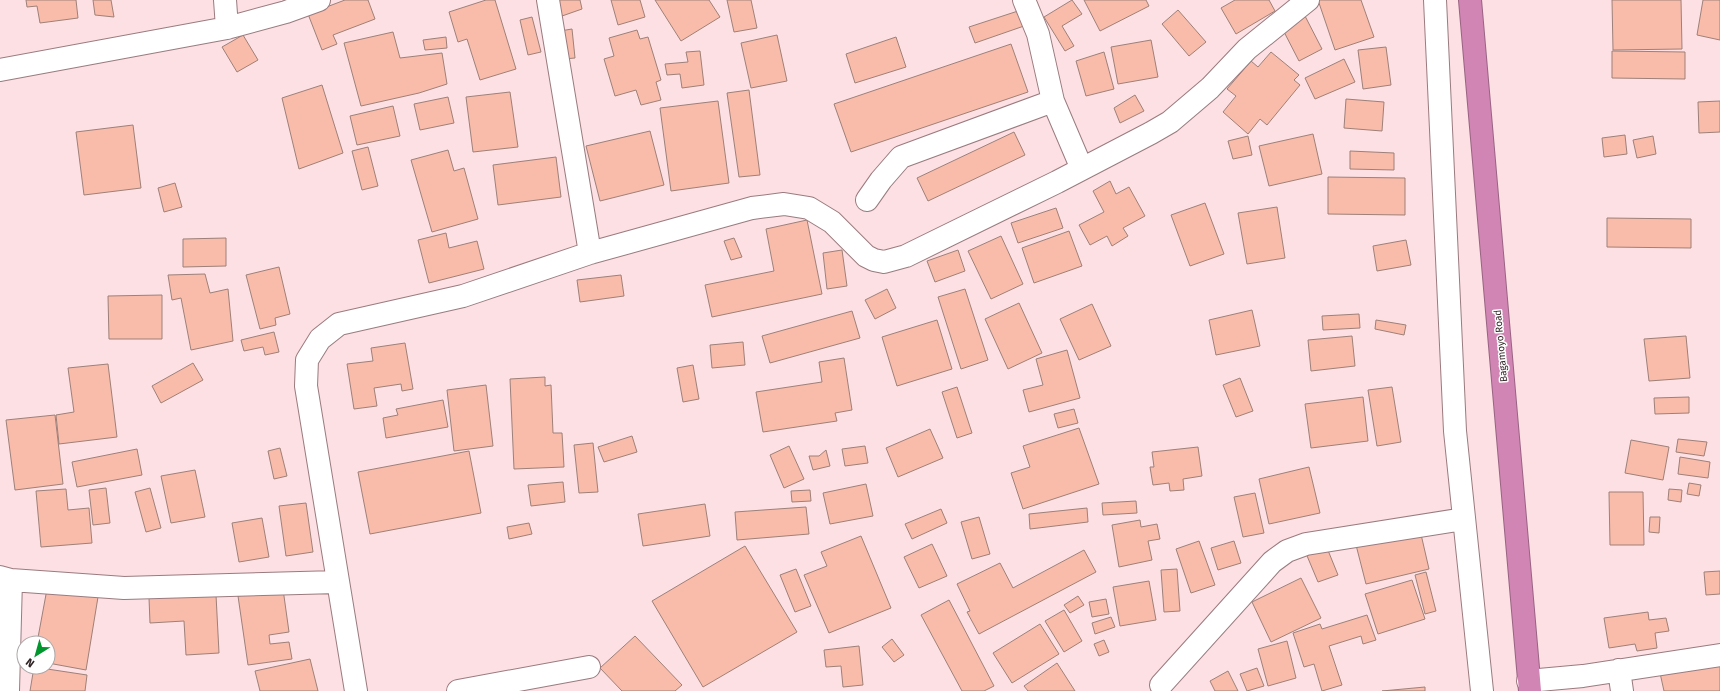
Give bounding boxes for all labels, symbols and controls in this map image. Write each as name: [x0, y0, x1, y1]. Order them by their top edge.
street label: Bagamoyo Road: [1492, 309, 1510, 383]
north arrow: [16, 635, 56, 675]
text: N: [23, 655, 37, 670]

